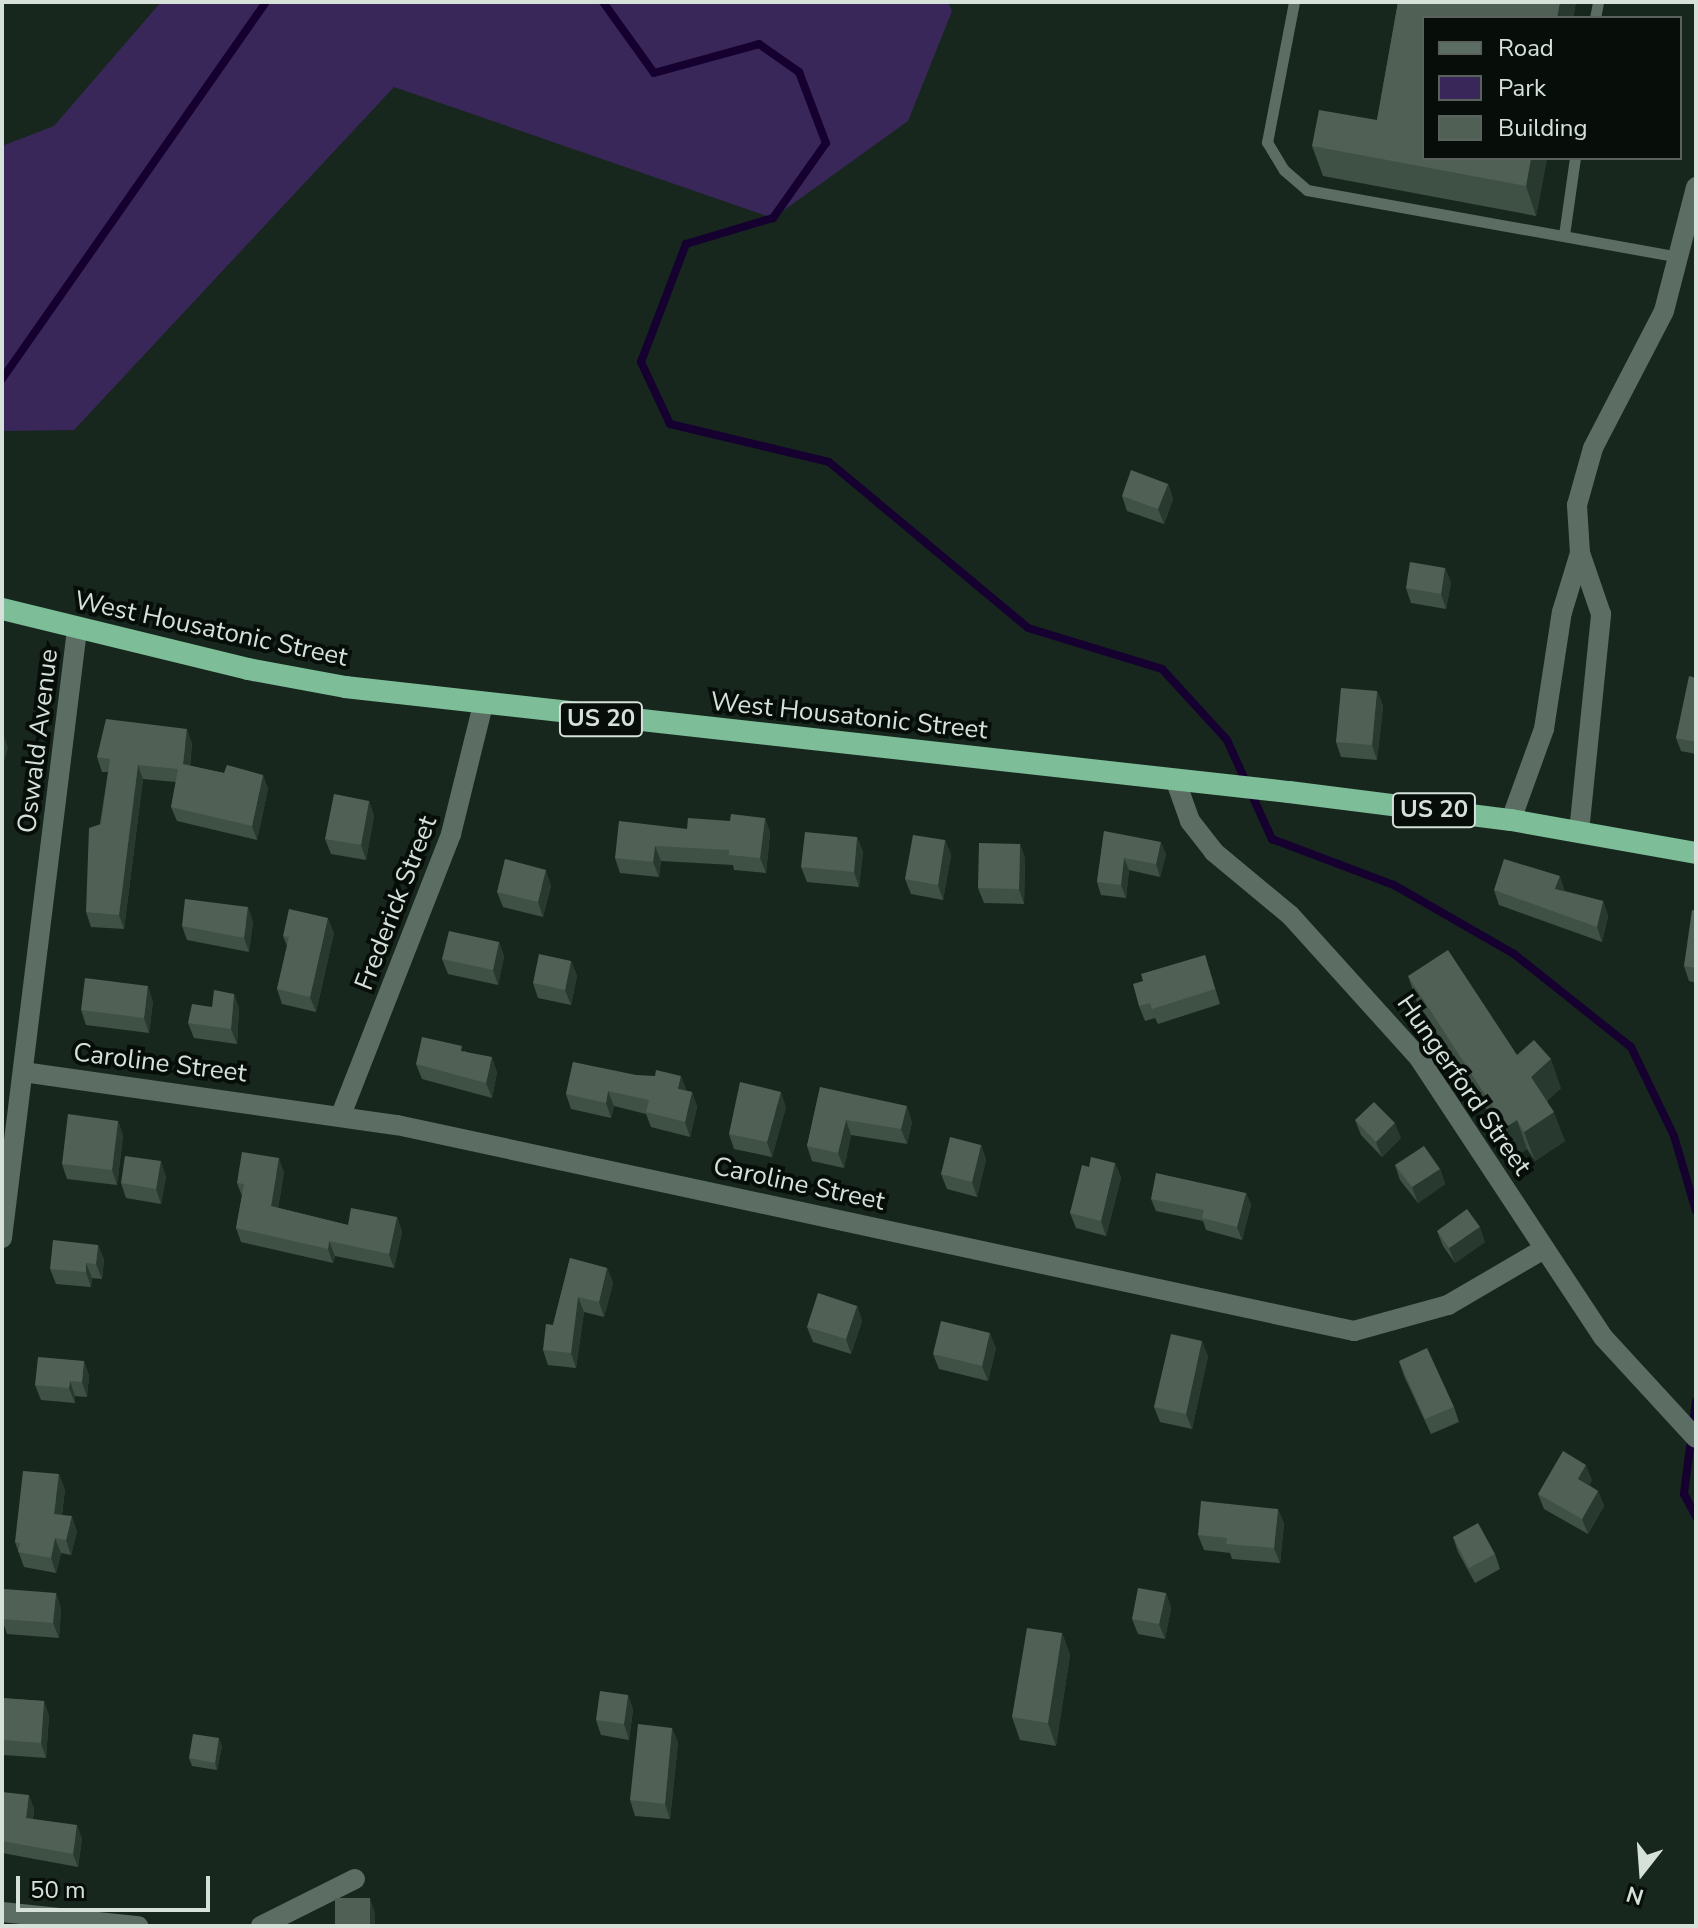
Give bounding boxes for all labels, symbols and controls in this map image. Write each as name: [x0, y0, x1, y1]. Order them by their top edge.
legend: [1422, 16, 1682, 160]
text: Road: [1498, 32, 1554, 64]
text: Park: [1498, 72, 1546, 104]
text: Building: [1498, 112, 1588, 144]
street label: West Housatonic Street: [72, 585, 350, 673]
street label: Oswald Avenue: [11, 647, 65, 835]
street label: West Housatonic Street: [709, 686, 989, 746]
road number: US 20: [557, 699, 645, 739]
road number: US 20: [1390, 790, 1478, 830]
street label: Frederick Street: [348, 812, 444, 994]
street label: Hungerford Street: [1390, 989, 1538, 1181]
street label: Caroline Street: [72, 1037, 248, 1089]
street label: Caroline Street: [710, 1151, 888, 1217]
north arrow: [1602, 1832, 1682, 1912]
scale bar: [20, 1860, 214, 1910]
text: 50 m: [30, 1874, 86, 1906]
text: N: [1623, 1878, 1647, 1912]

